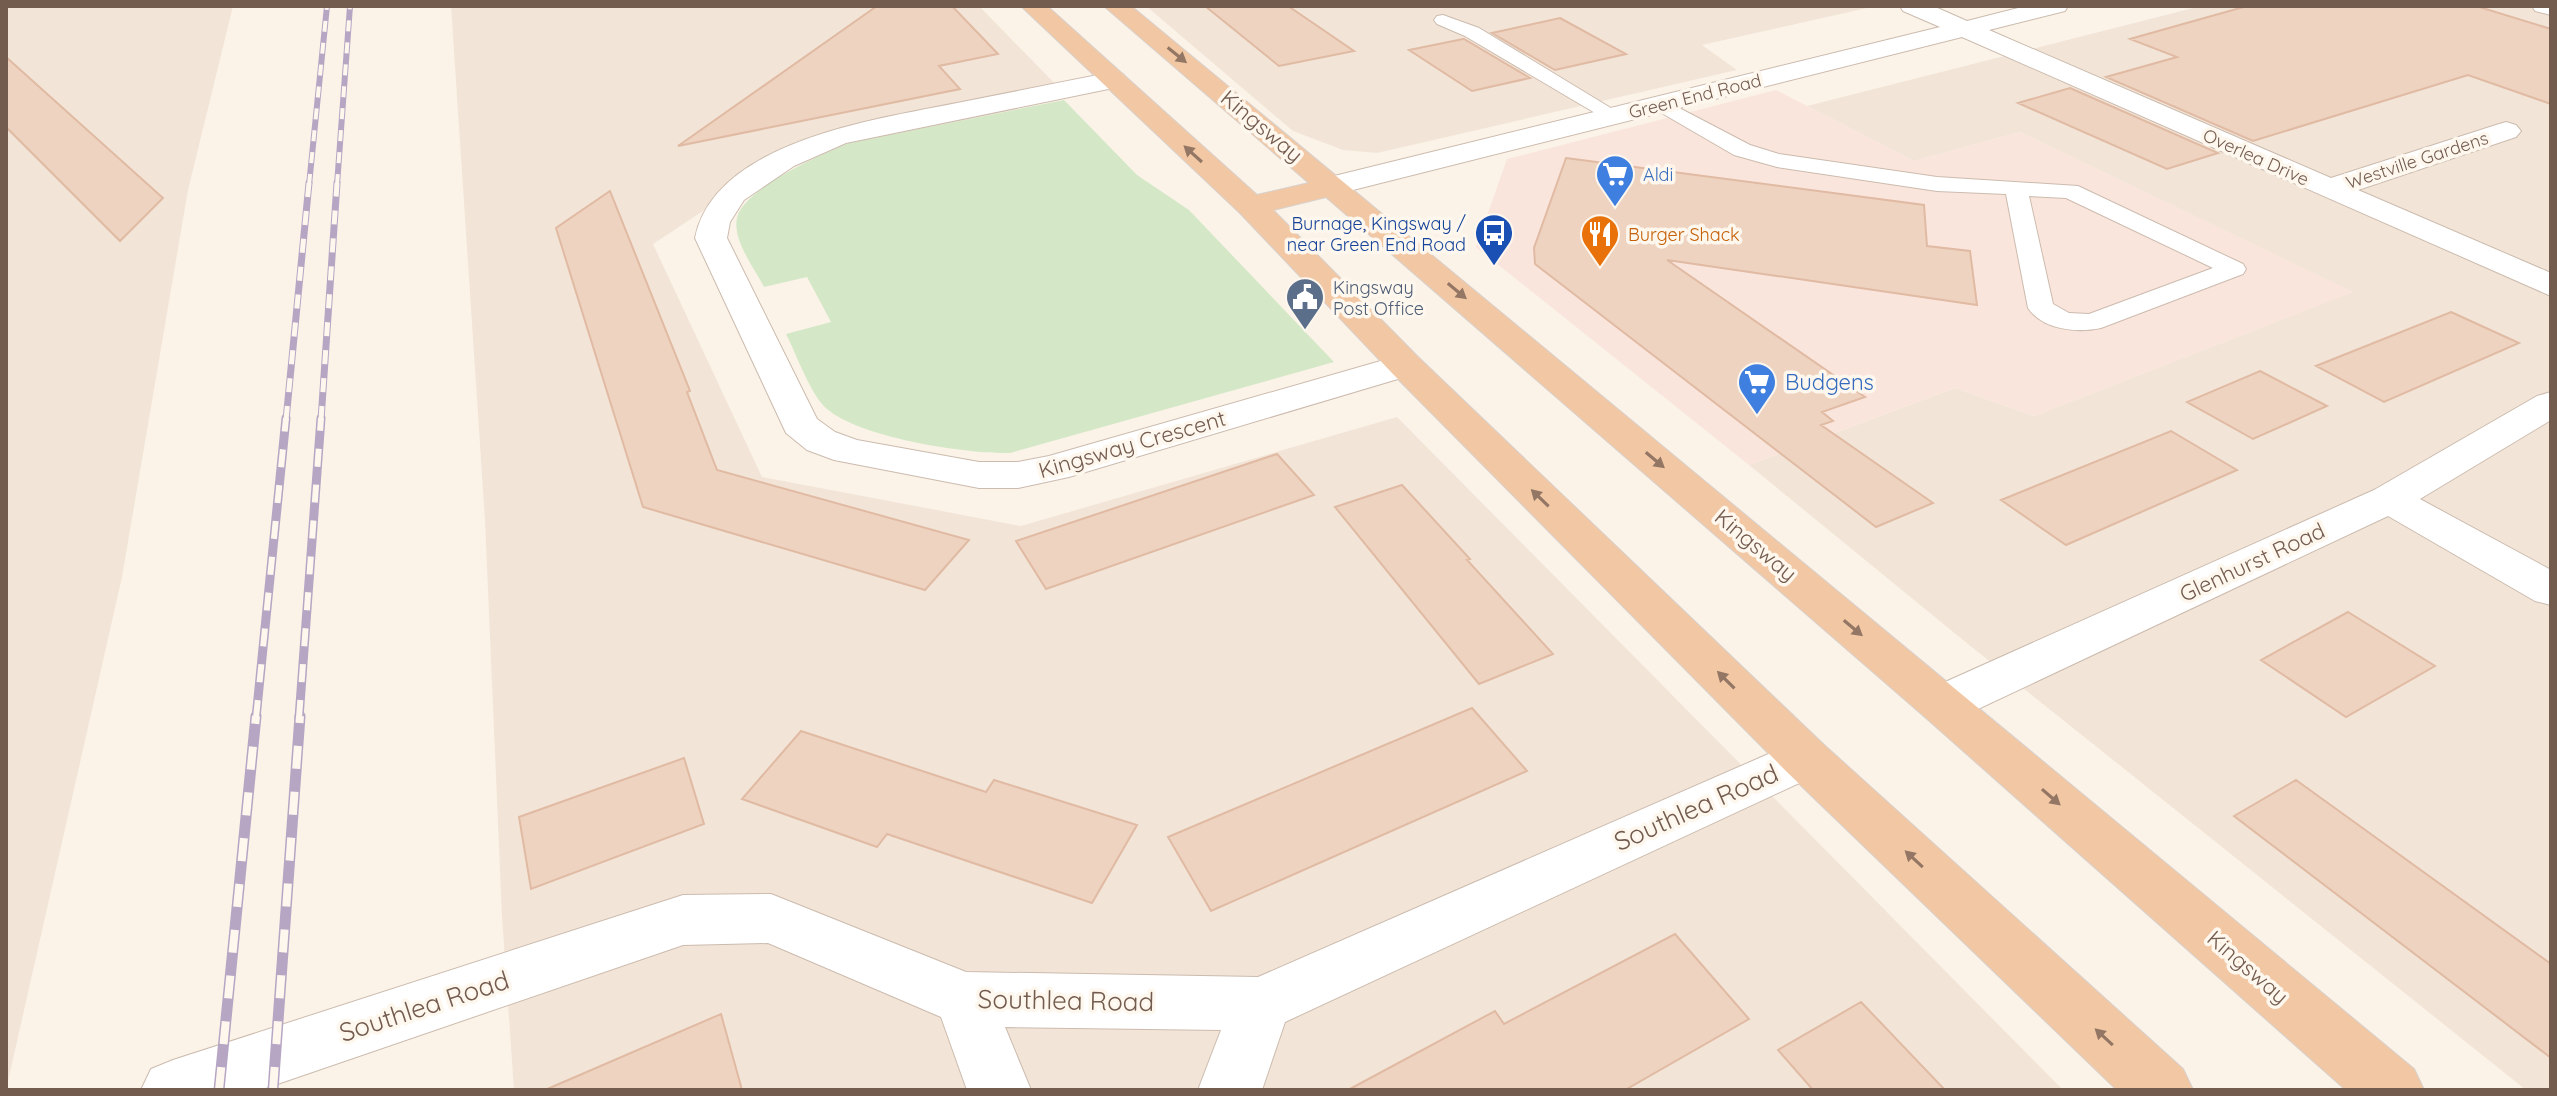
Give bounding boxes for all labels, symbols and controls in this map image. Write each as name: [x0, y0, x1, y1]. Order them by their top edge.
one-way arrow: [1167, 46, 1187, 62]
street label: Green End Road: [1626, 68, 1764, 124]
street label: Kingsway: [1215, 84, 1309, 168]
street label: Overlea Drive: [2199, 123, 2313, 191]
street label: Westville Gardens: [2343, 126, 2491, 194]
one-way arrow: [1184, 145, 1203, 163]
supermarket icon: Aldi: [1594, 153, 1636, 208]
place label: Aldi: [1643, 163, 1673, 186]
place label: Burnage, Kingsway / near Green End Road: [1287, 212, 1467, 256]
bus stop icon: Burnage, Kingsway / near Green End Road: [1473, 212, 1515, 267]
restaurant icon: Burger Shack: [1579, 213, 1621, 268]
place label: Burger Shack: [1628, 223, 1740, 246]
public building icon: Kingsway Post Office: [1284, 276, 1326, 331]
place label: Kingsway Post Office: [1333, 276, 1424, 320]
one-way arrow: [1447, 282, 1466, 300]
supermarket icon: Budgens: [1736, 361, 1778, 416]
place label: Budgens: [1785, 368, 1874, 396]
street label: Kingsway Crescent: [1035, 404, 1229, 484]
one-way arrow: [1644, 451, 1664, 468]
one-way arrow: [1531, 489, 1550, 507]
street label: Kingsway: [1709, 503, 1803, 587]
street label: Glenhurst Road: [2175, 516, 2329, 608]
one-way arrow: [1843, 619, 1863, 636]
one-way arrow: [1717, 671, 1736, 689]
street label: Southlea Road: [1609, 756, 1783, 858]
one-way arrow: [2040, 788, 2060, 805]
one-way arrow: [1905, 851, 1924, 869]
street label: Kingsway: [2202, 924, 2294, 1010]
street label: Southlea Road: [335, 963, 513, 1049]
street label: Southlea Road: [977, 982, 1155, 1018]
one-way arrow: [2095, 1028, 2114, 1046]

